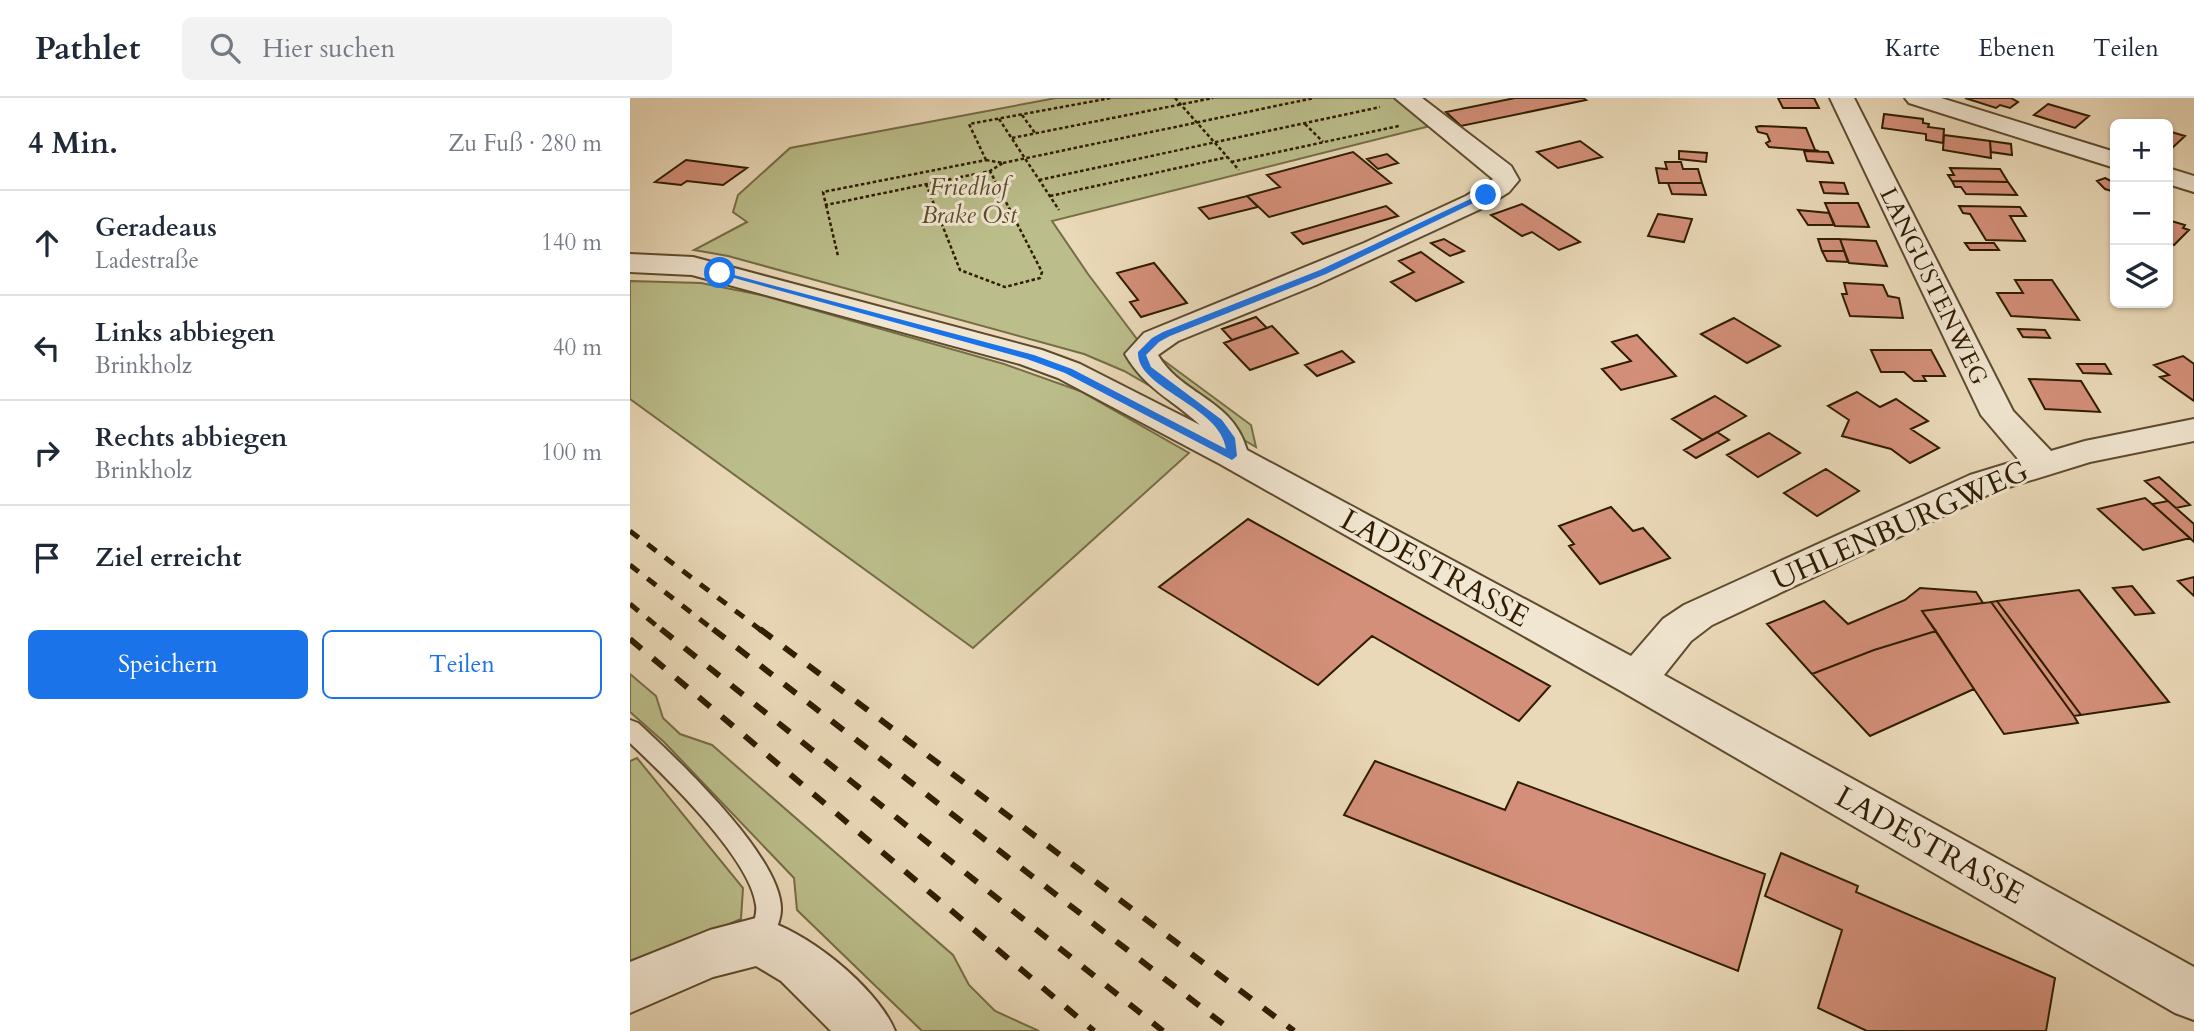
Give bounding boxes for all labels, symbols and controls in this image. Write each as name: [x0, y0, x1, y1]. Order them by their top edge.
search box: [182, 17, 672, 80]
text: Pathlet: [35, 26, 140, 71]
icon: search: [206, 29, 244, 67]
text: Hier suchen: [262, 31, 395, 66]
text: Karte: [1885, 32, 1940, 65]
text: Ebenen: [1978, 32, 2055, 65]
text: Teilen: [2093, 32, 2159, 65]
map controls: [2110, 119, 2173, 308]
button: +: [2110, 119, 2173, 182]
text: 4 Min.: [28, 123, 118, 164]
text: Zu Fuß · 280 m: [448, 128, 602, 159]
park label: Friedhof Brake Ost: [922, 171, 1018, 232]
route end: [1470, 179, 1501, 210]
street label: LANGUSTENWEG: [1871, 182, 1996, 390]
button: −: [2110, 182, 2173, 245]
text: Geradeaus: [95, 210, 217, 245]
icon: ahead: [28, 224, 66, 262]
text: 140 m: [541, 227, 602, 258]
text: Ladestraße: [95, 245, 199, 276]
button: layers: [2110, 245, 2173, 308]
route start: [704, 257, 735, 288]
text: Links abbiegen: [95, 315, 275, 350]
icon: left: [28, 329, 66, 367]
text: 40 m: [553, 332, 602, 363]
text: Brinkholz: [95, 350, 192, 381]
text: Rechts abbiegen: [95, 420, 287, 455]
icon: right: [28, 434, 66, 472]
text: 100 m: [541, 437, 602, 468]
street label: UHLENBURGWEG: [1766, 450, 2035, 600]
text: Brinkholz: [95, 455, 192, 486]
street label: LADESTRASSE: [1333, 500, 1537, 637]
icon: arrive: [28, 539, 66, 577]
text: Ziel erreicht: [95, 540, 241, 575]
button: Speichern: [28, 630, 308, 699]
button: Teilen: [322, 630, 602, 699]
street label: LADESTRASSE: [1828, 777, 2032, 914]

